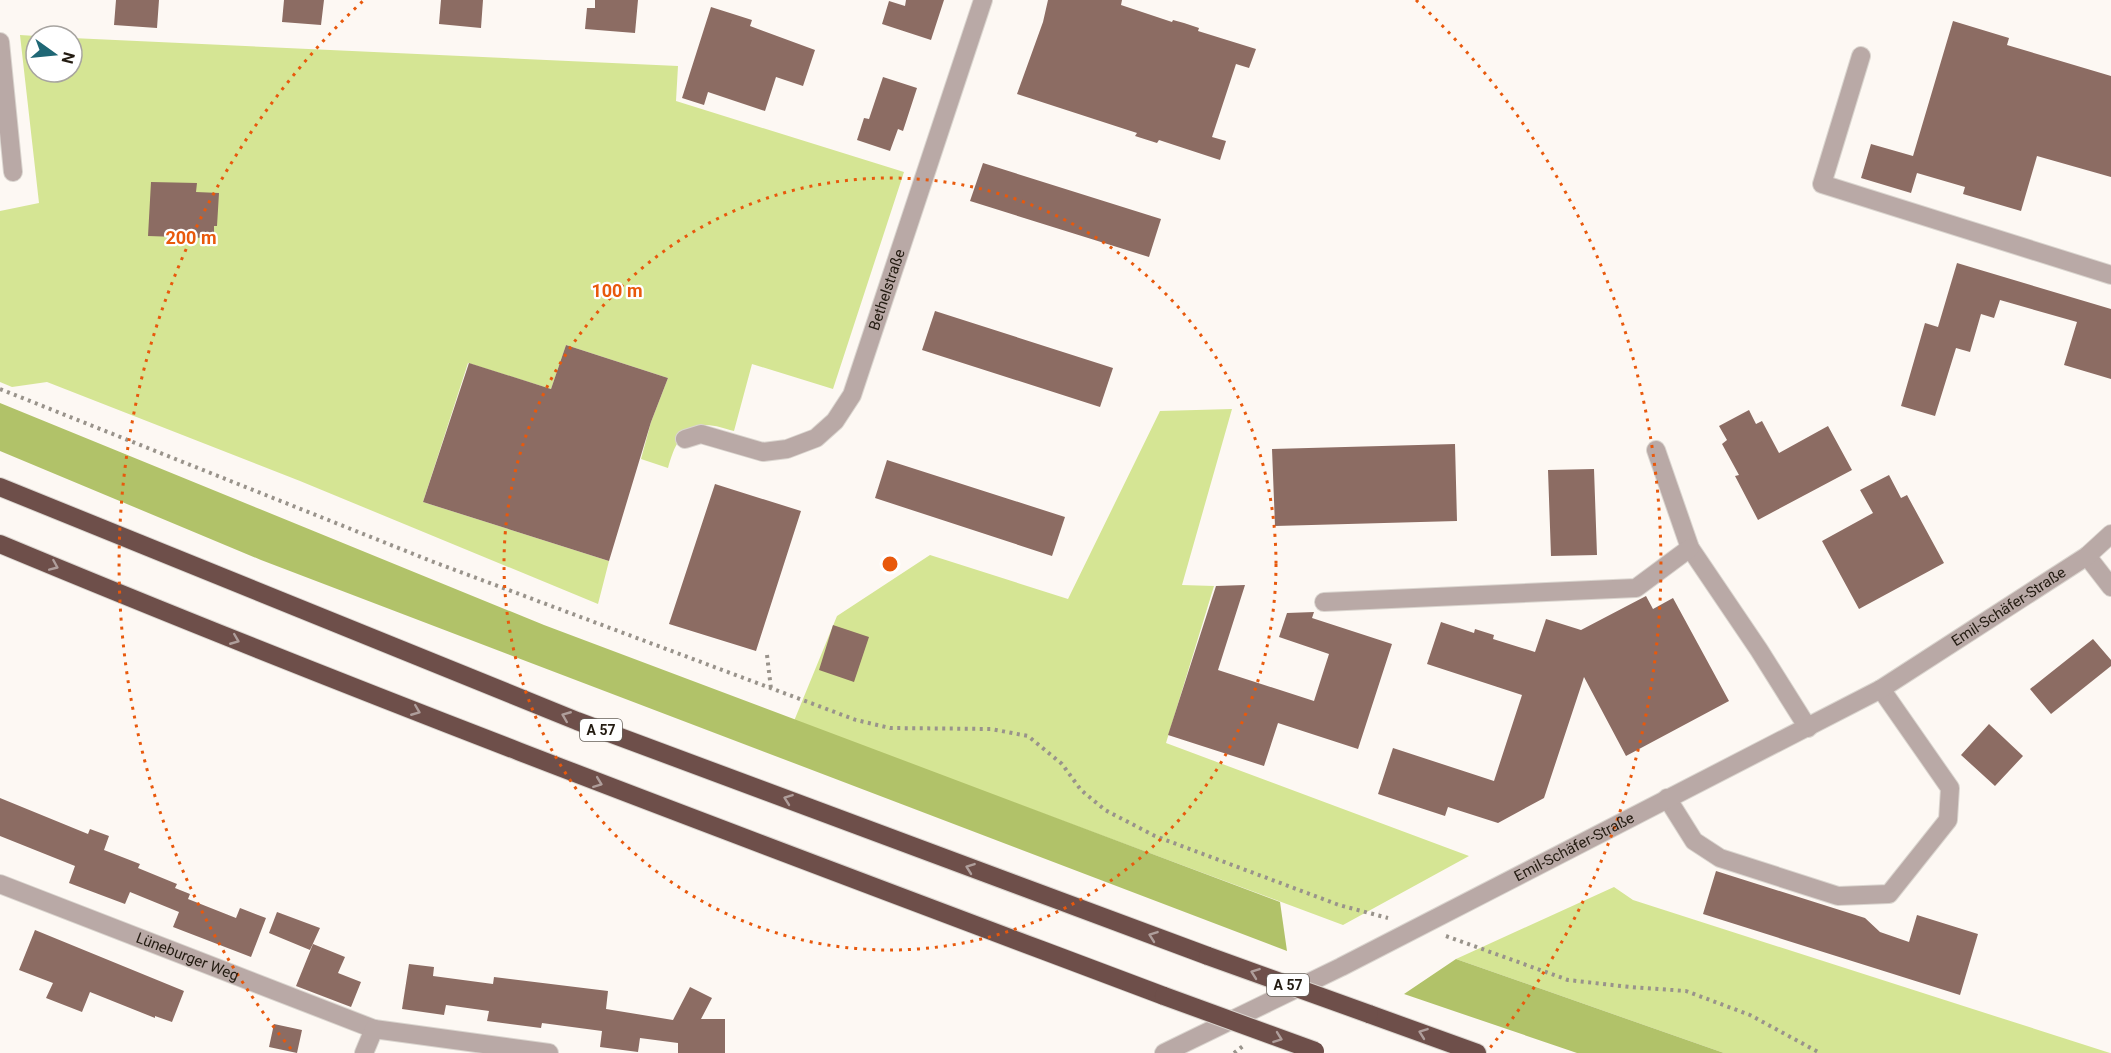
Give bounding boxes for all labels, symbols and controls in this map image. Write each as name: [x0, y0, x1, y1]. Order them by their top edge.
north arrow: [24, 24, 84, 84]
text: N: [57, 50, 79, 66]
text: 200 m: [165, 227, 217, 248]
street label: Bethelstraße: [865, 247, 909, 333]
text: 100 m: [591, 280, 643, 301]
centre of rings: [880, 554, 900, 574]
one-way arrow: [48, 559, 59, 571]
street label: Emil-Schäfer-Straße: [1948, 563, 2069, 650]
one-way arrow: [229, 632, 239, 645]
one-way arrow: [410, 704, 421, 717]
one-way arrow: [561, 711, 571, 724]
road number: A 57: [580, 719, 622, 741]
one-way arrow: [592, 775, 602, 788]
one-way arrow: [783, 794, 794, 807]
street label: Emil-Schäfer-Straße: [1511, 809, 1637, 885]
one-way arrow: [966, 862, 976, 875]
street label: Lüneburger Weg: [133, 929, 241, 985]
one-way arrow: [1148, 930, 1159, 943]
one-way arrow: [1250, 967, 1260, 980]
road number: A 57: [1267, 974, 1309, 996]
one-way arrow: [1418, 1028, 1429, 1041]
one-way arrow: [1272, 1030, 1283, 1043]

